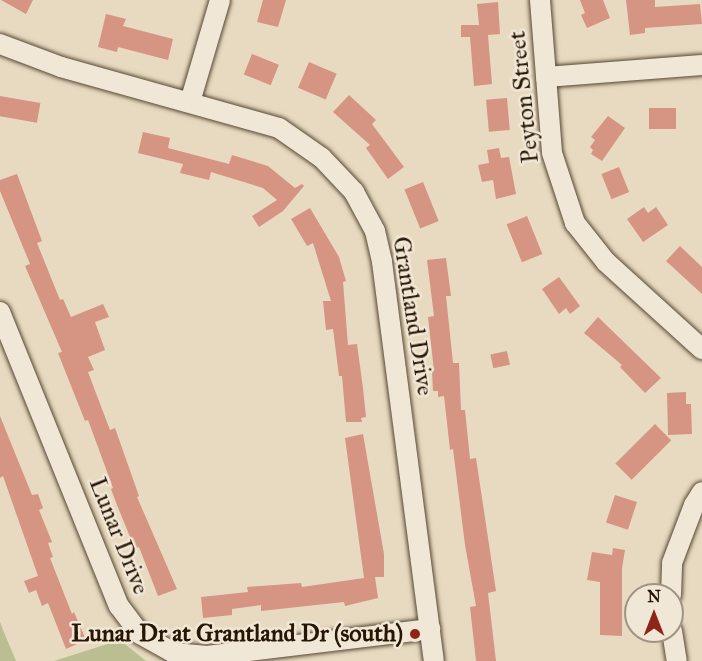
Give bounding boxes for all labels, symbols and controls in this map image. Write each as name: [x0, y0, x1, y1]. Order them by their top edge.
street label: Peyton Street: [503, 29, 545, 165]
street label: Grantland Drive: [386, 235, 440, 397]
street label: Lunar Drive: [83, 473, 155, 599]
north arrow: [624, 583, 684, 643]
text: N: [647, 587, 661, 606]
place label: Lunar Dr at Grantland Dr (south): [71, 620, 403, 648]
marker: Lunar Dr at Grantland Dr (south): [408, 627, 422, 641]

